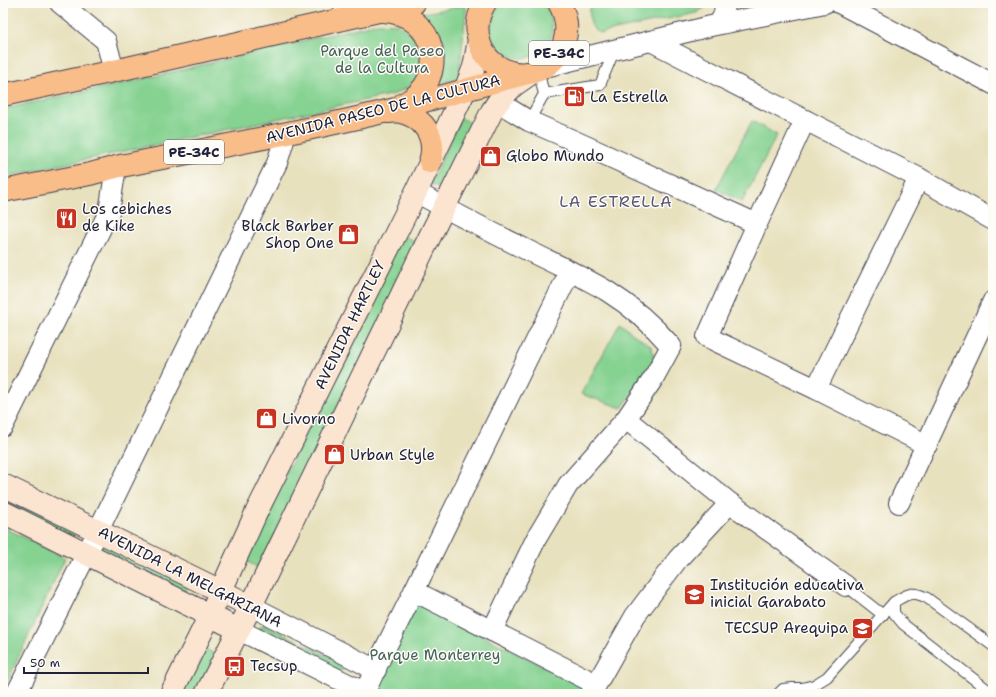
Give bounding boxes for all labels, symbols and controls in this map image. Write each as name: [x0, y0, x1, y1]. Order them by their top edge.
park label: Parque del Paseo de la Cultura: [320, 41, 444, 78]
road number: PE-34C: [529, 41, 589, 65]
street label: AVENIDA PASEO DE LA CULTURA: [264, 70, 502, 148]
fuel station icon: La Estrella: [562, 84, 588, 110]
place label: La Estrella: [590, 87, 669, 107]
road number: PE-34C: [164, 140, 224, 164]
shop icon: Globo Mundo: [478, 143, 504, 169]
place label: Globo Mundo: [506, 146, 604, 166]
district label: LA ESTRELLA: [559, 191, 673, 212]
place label: Los cebiches de Kike: [82, 199, 172, 236]
restaurant icon: Los cebiches de Kike: [54, 205, 80, 231]
place label: Black Barber Shop One: [242, 216, 334, 253]
shop icon: Black Barber Shop One: [336, 222, 362, 248]
street label: AVENIDA HARTLEY: [310, 257, 390, 393]
shop icon: Livorno: [253, 406, 279, 432]
place label: Livorno: [282, 409, 336, 429]
shop icon: Urban Style: [322, 442, 348, 468]
place label: Urban Style: [350, 445, 435, 465]
street label: AVENIDA LA MELGARIANA: [95, 522, 285, 632]
place label: Institución educativa inicial Garabato: [710, 575, 864, 612]
school or university icon: Institución educativa inicial Garabato: [681, 581, 707, 607]
school or university icon: TECSUP Arequipa: [850, 615, 876, 641]
place label: TECSUP Arequipa: [724, 618, 849, 638]
park label: Parque Monterrey: [370, 645, 500, 665]
scale bar: [24, 649, 148, 675]
bus stop icon: Tecsup: [222, 653, 248, 679]
text: 50 m: [30, 655, 60, 671]
place label: Tecsup: [250, 656, 297, 676]

